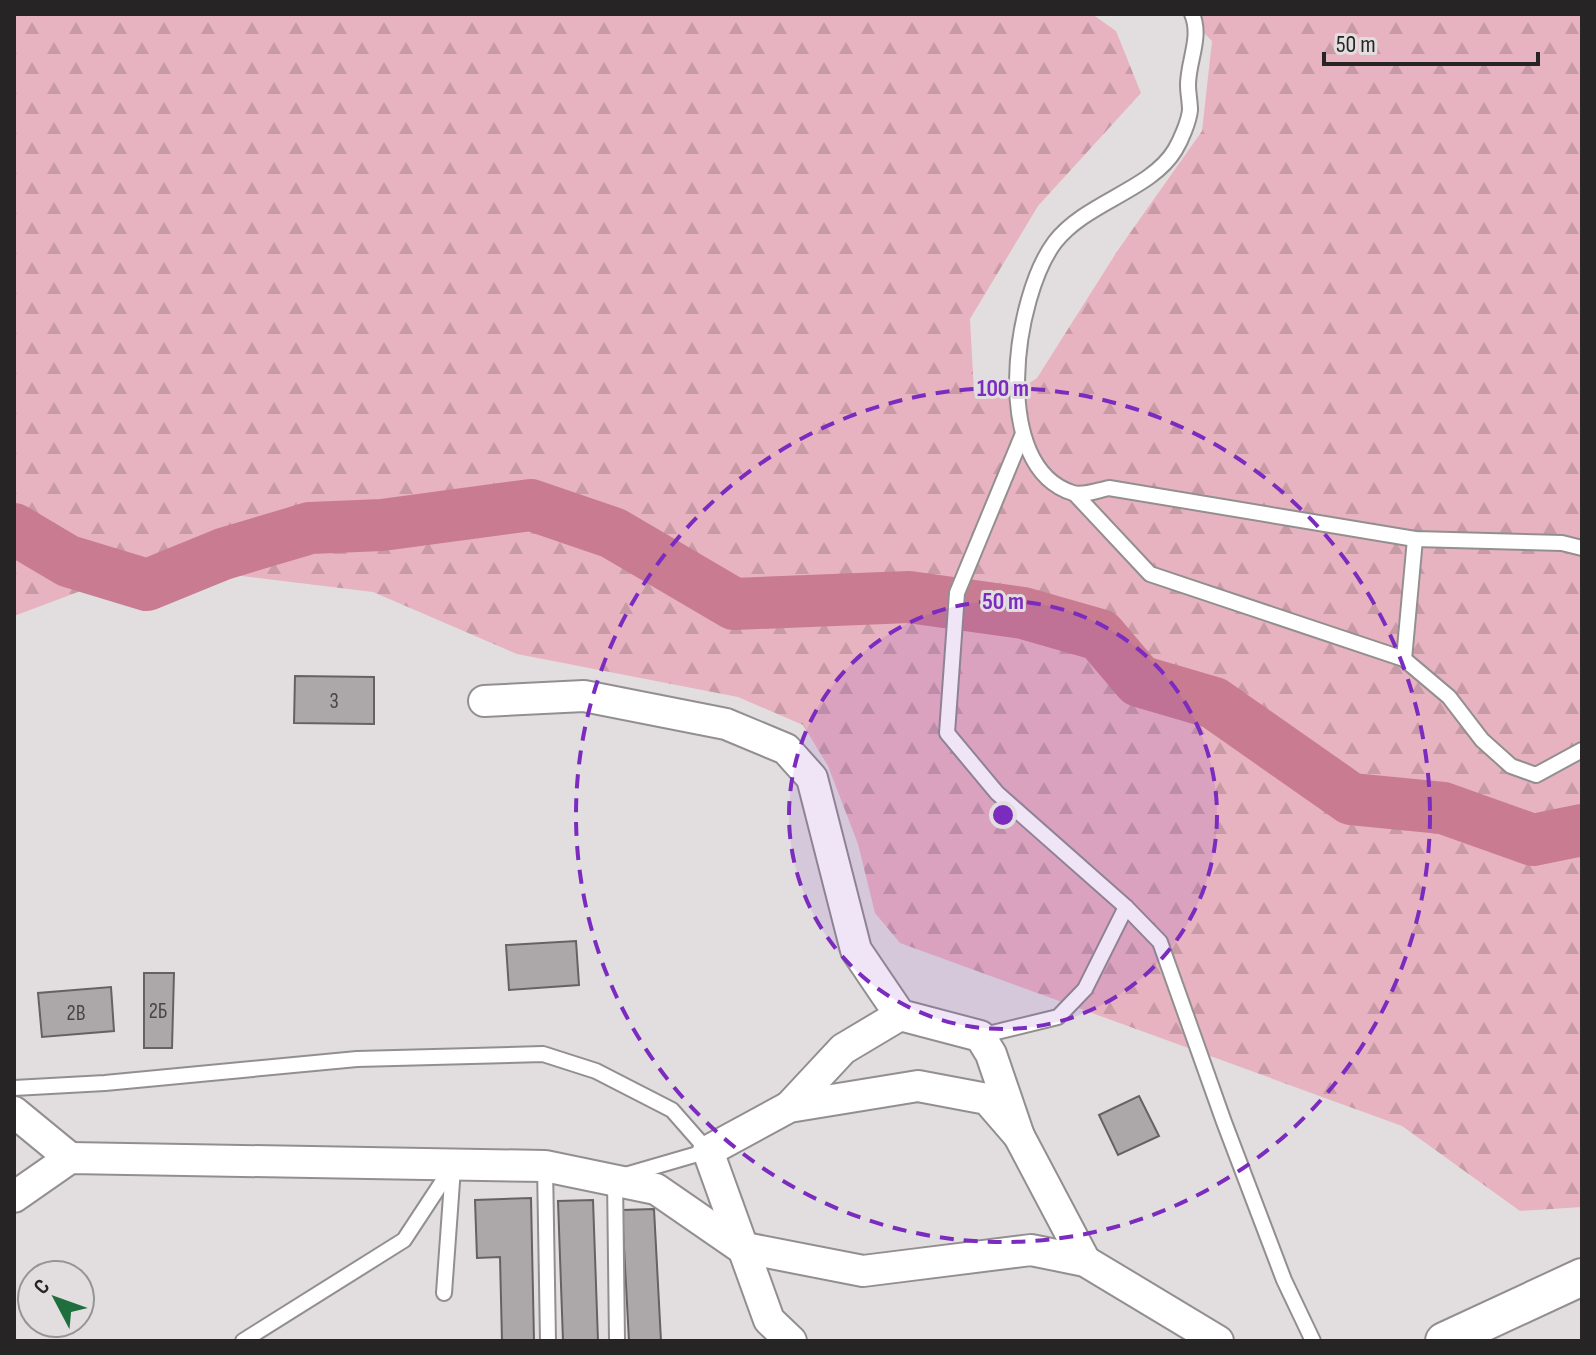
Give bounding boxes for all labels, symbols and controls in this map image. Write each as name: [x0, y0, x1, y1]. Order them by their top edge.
scale bar: [1324, 16, 1538, 66]
text: 50 m: [1336, 30, 1376, 59]
text: 100 m: [977, 374, 1029, 403]
text: 50 m: [982, 587, 1024, 616]
house number: 3: [329, 688, 339, 715]
centre of rings: [989, 801, 1017, 829]
house number: 2Б: [149, 998, 167, 1025]
house number: 2В: [67, 1000, 85, 1027]
north arrow: [16, 1259, 96, 1339]
text: С: [28, 1274, 56, 1300]

